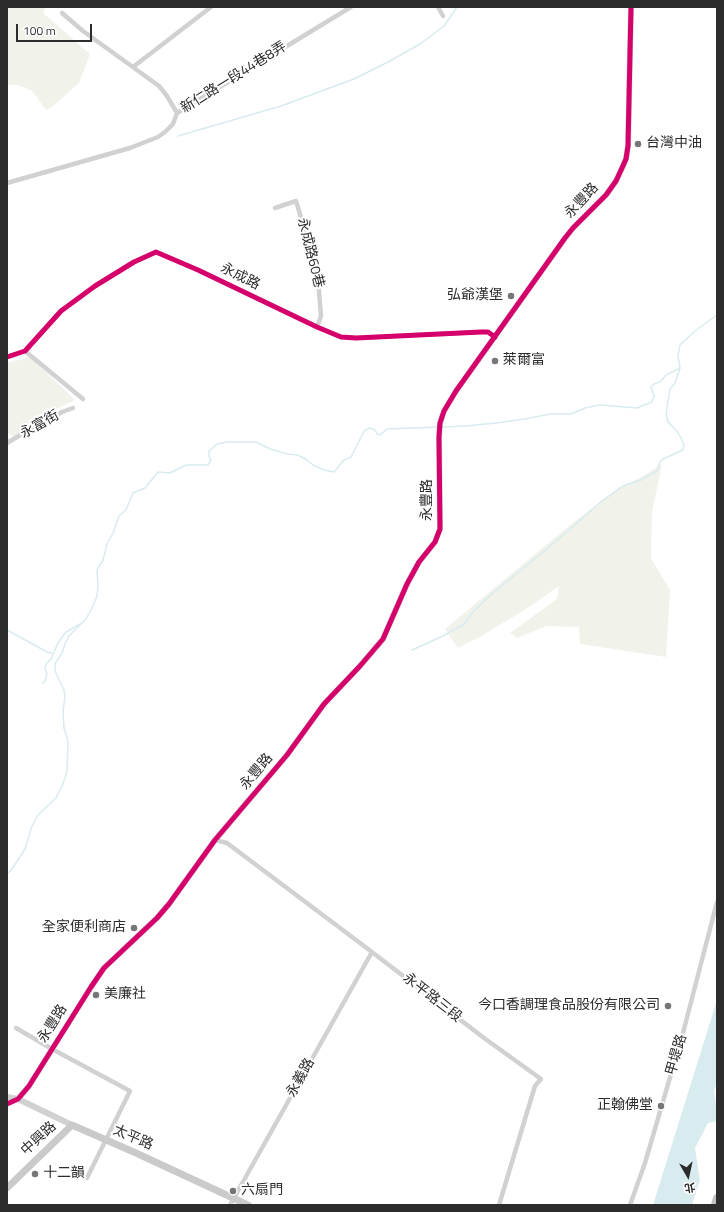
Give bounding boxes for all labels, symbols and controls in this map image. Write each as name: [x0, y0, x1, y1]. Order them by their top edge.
scale bar: [18, 16, 94, 42]
text: 100 m: [23, 21, 56, 40]
street label: 新仁路一段44巷8弄: [178, 39, 290, 117]
place label: 台灣中油: [646, 136, 702, 152]
marker: 台灣中油: [633, 139, 643, 149]
street label: 永豐路: [562, 180, 602, 222]
street label: 永成路60巷: [293, 216, 327, 290]
street label: 永成路: [217, 260, 263, 294]
place label: 弘爺漢堡: [447, 288, 503, 304]
marker: 弘爺漢堡: [506, 291, 516, 301]
place label: 萊爾富: [503, 353, 545, 369]
marker: 萊爾富: [490, 356, 500, 366]
street label: 永富街: [18, 407, 62, 443]
street label: 永豐路: [420, 479, 436, 521]
street label: 永豐路: [237, 751, 277, 793]
place label: 全家便利商店: [42, 920, 126, 936]
marker: 全家便利商店: [129, 923, 139, 933]
street label: 永平路三段: [399, 970, 465, 1026]
place label: 美廉社: [104, 987, 146, 1003]
marker: 美廉社: [91, 990, 101, 1000]
place label: 今口香調理食品股份有限公司: [478, 998, 660, 1014]
marker: 今口香調理食品股份有限公司: [663, 1001, 673, 1011]
street label: 永豐路: [35, 1002, 71, 1046]
street label: 甲堤路: [663, 1032, 691, 1078]
street label: 永義路: [283, 1056, 319, 1100]
place label: 正翰佛堂: [597, 1098, 653, 1114]
marker: 正翰佛堂: [656, 1101, 666, 1111]
street label: 中興路: [18, 1119, 60, 1159]
street label: 太平路: [110, 1122, 156, 1154]
north arrow: [668, 1156, 708, 1196]
place label: 十二韻: [43, 1166, 85, 1182]
marker: 十二韻: [30, 1169, 40, 1179]
text: 北: [683, 1179, 697, 1197]
place label: 六扇門: [241, 1183, 283, 1199]
marker: 六扇門: [228, 1186, 238, 1196]

